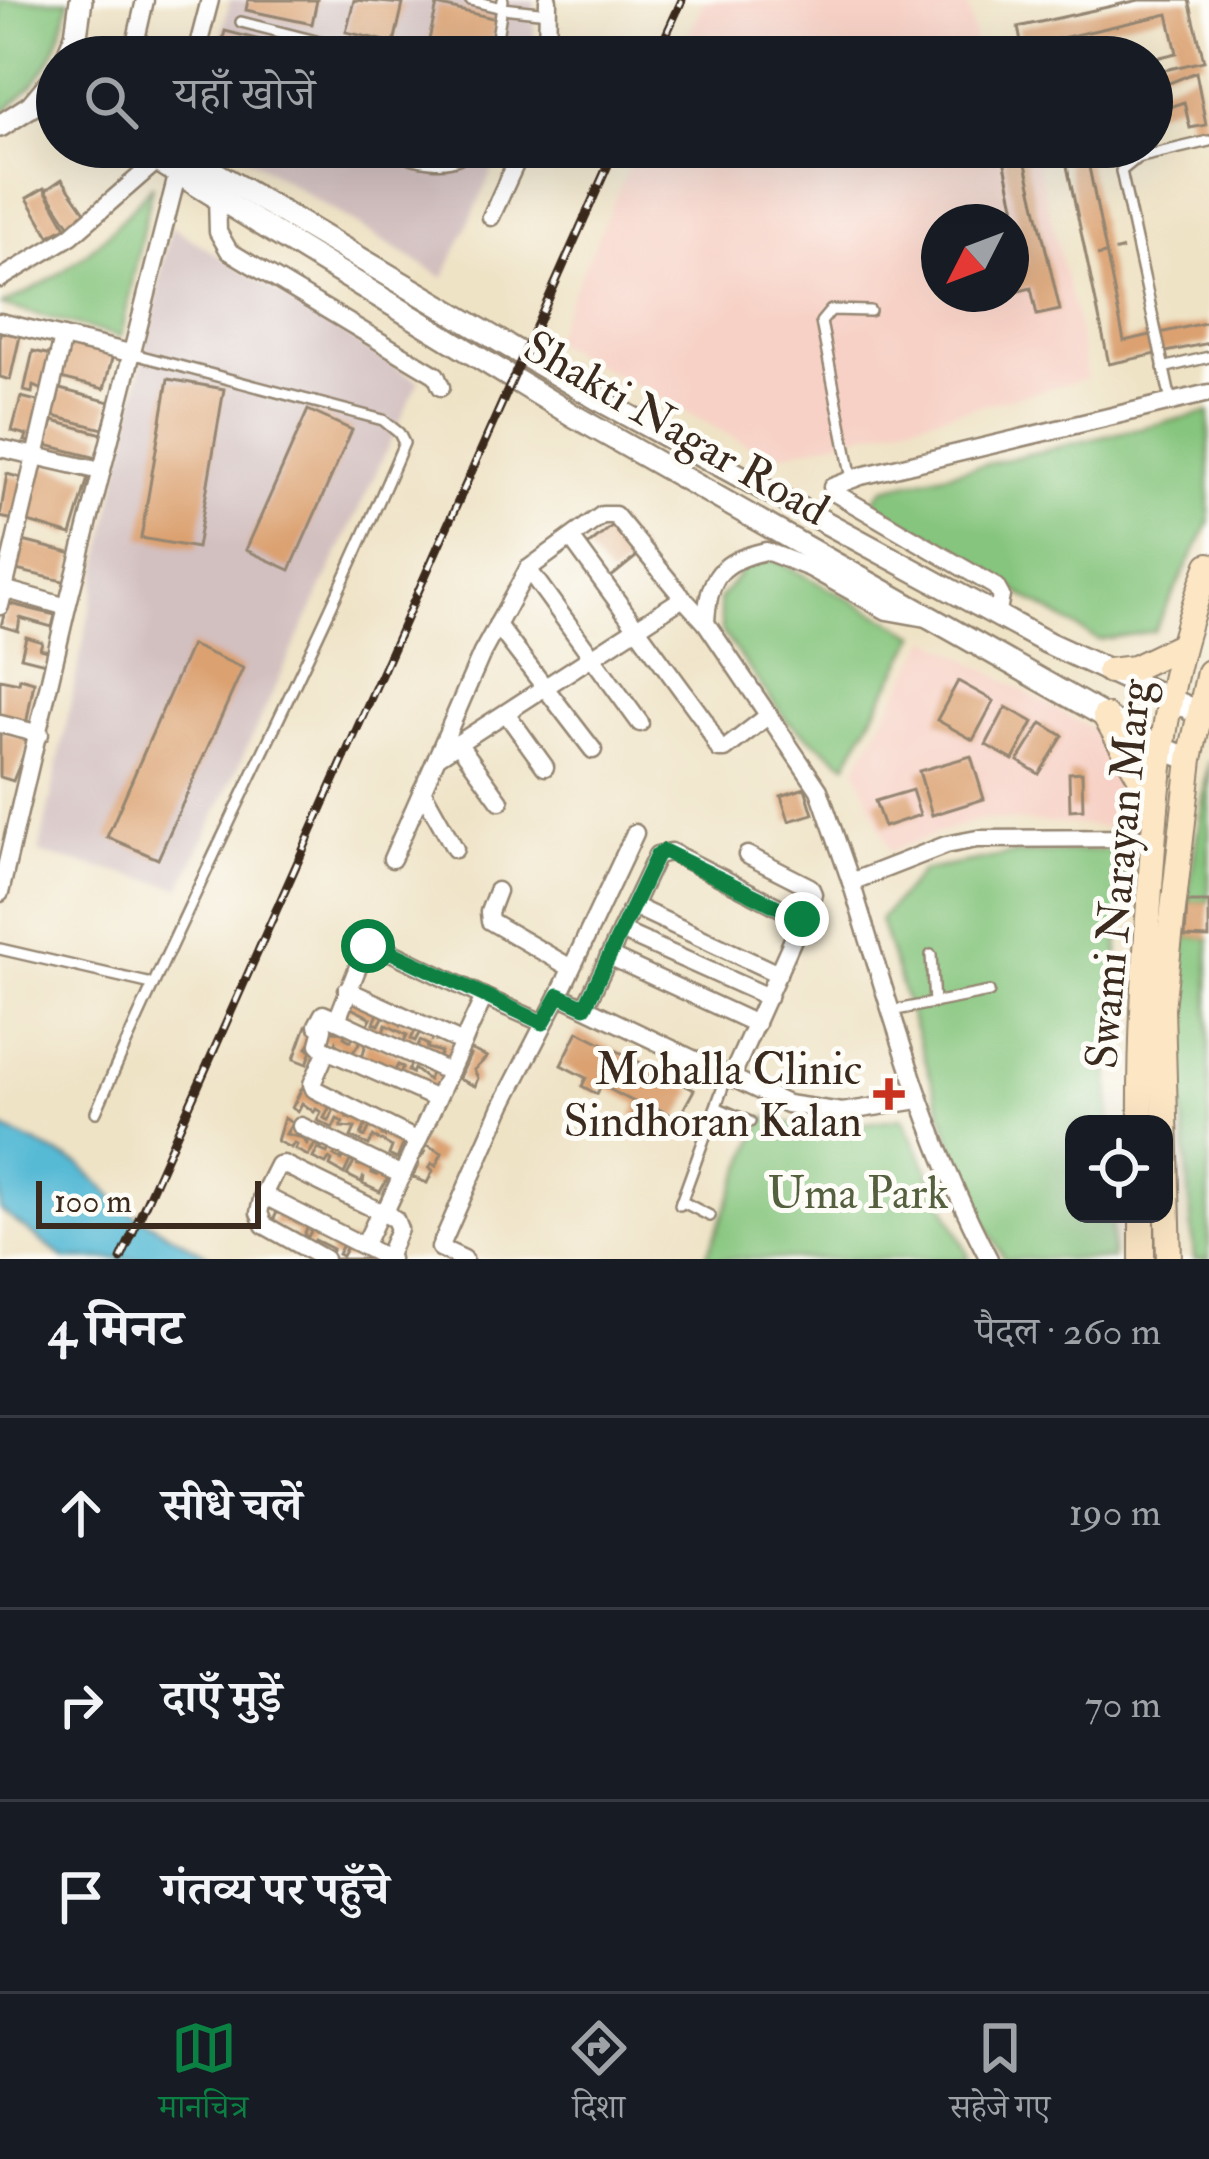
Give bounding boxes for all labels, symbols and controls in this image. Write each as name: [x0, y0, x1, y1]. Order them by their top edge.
search box: [36, 36, 1173, 168]
text: यहाँ खोजें: [174, 67, 315, 123]
icon: search: [78, 69, 144, 135]
north arrow: [921, 204, 1029, 312]
street label: Shakti Nagar Road: [514, 319, 838, 539]
street label: Swami Narayan Marg: [1074, 676, 1164, 1071]
route end: [775, 892, 829, 946]
route start: [341, 919, 395, 973]
place label: Mohalla Clinic Sindhoran Kalan: [564, 1042, 862, 1150]
marker: Mohalla Clinic Sindhoran Kalan: [873, 1078, 905, 1110]
map controls: [1065, 1115, 1173, 1223]
button: locate: [1065, 1115, 1173, 1223]
park label: Uma Park: [767, 1166, 949, 1222]
scale bar: [36, 1175, 261, 1228]
text: 100 m: [54, 1181, 132, 1222]
text: 4 मिनट: [48, 1297, 183, 1361]
text: पैदल · 260 m: [975, 1307, 1161, 1356]
text: सीधे चलें: [162, 1478, 302, 1534]
icon: ahead: [48, 1480, 114, 1546]
text: 190 m: [1069, 1488, 1161, 1537]
text: दाएँ मुड़ें: [162, 1670, 282, 1726]
icon: right: [48, 1672, 114, 1738]
text: 70 m: [1085, 1680, 1161, 1729]
text: गंतव्य पर पहुँचे: [162, 1862, 389, 1918]
icon: arrive: [48, 1864, 114, 1930]
tab: मानचित्र: [159, 2015, 248, 2139]
tab: दिशा: [566, 2015, 632, 2139]
tab: सहेजे गए: [949, 2015, 1050, 2139]

